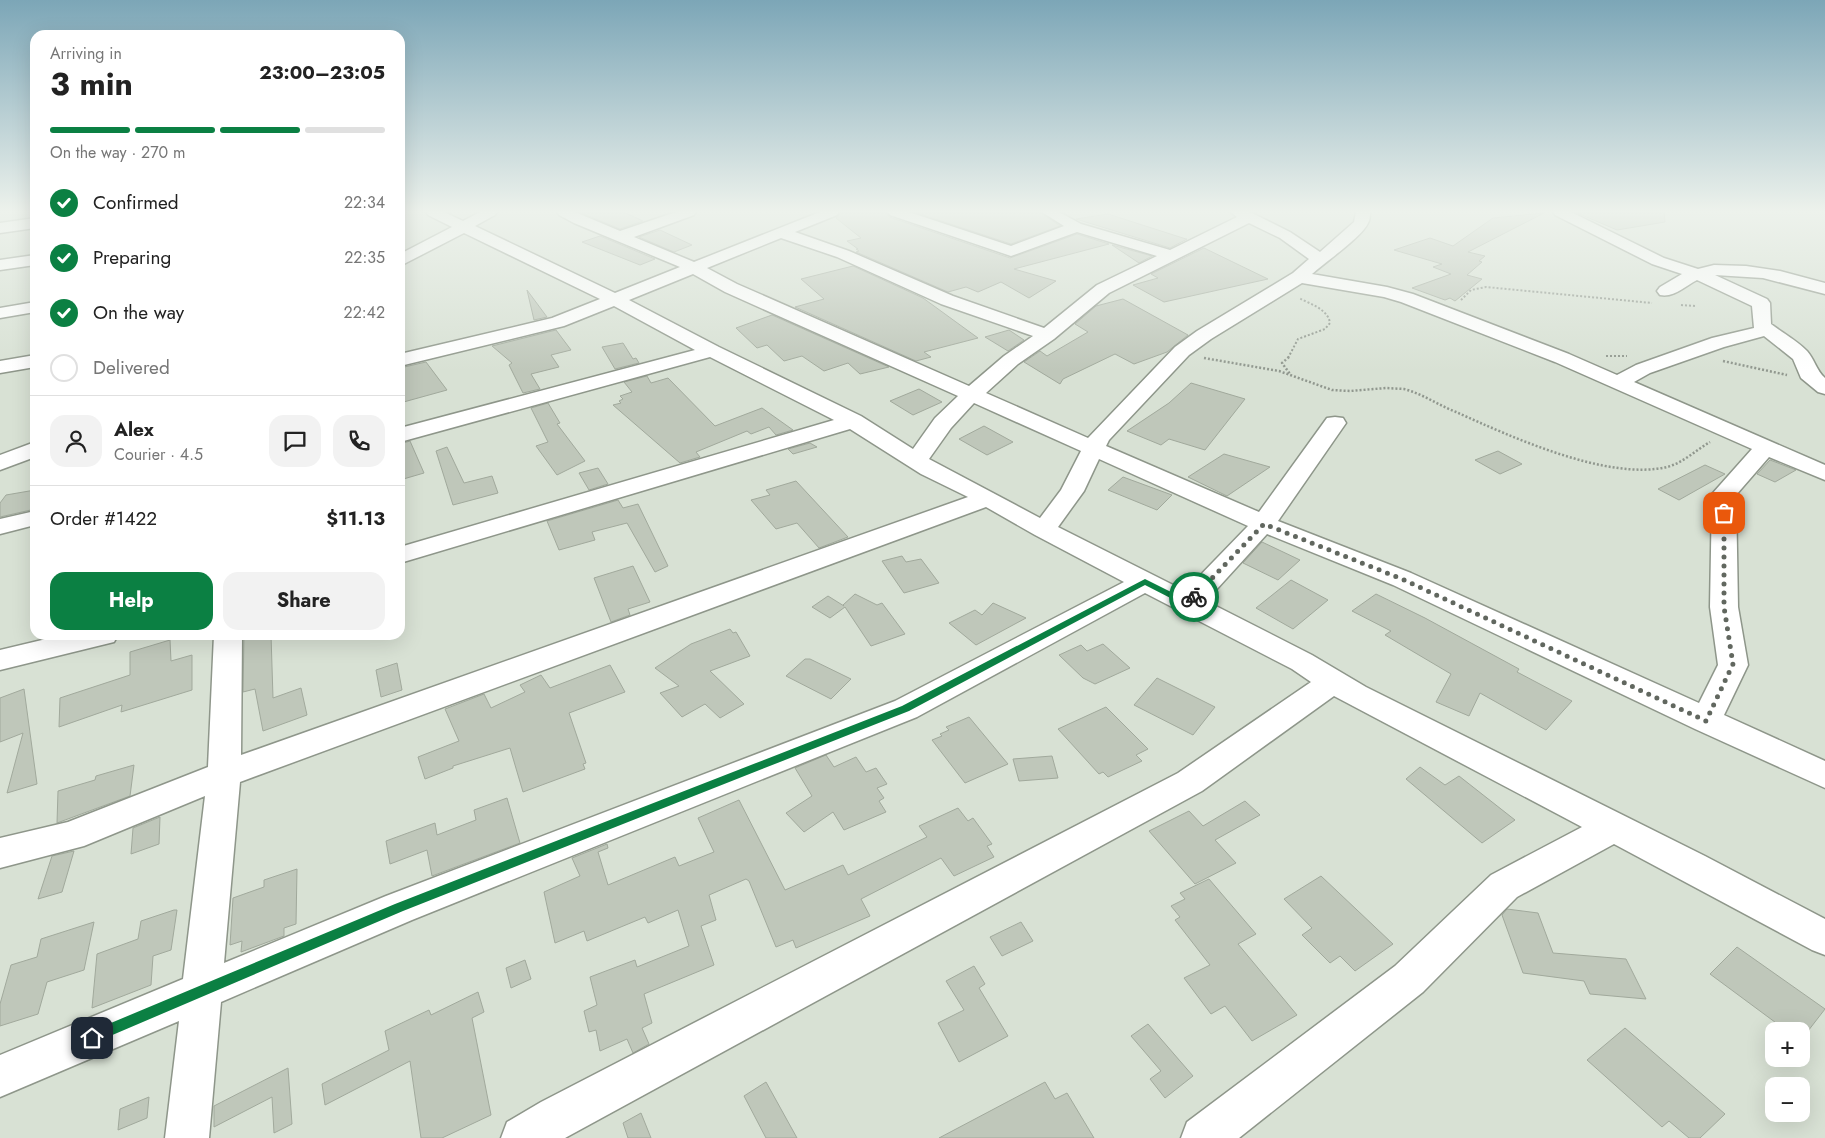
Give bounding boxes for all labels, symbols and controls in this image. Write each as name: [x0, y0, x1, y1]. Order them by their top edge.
text: Arriving in: [50, 42, 122, 65]
text: 23:00–23:05: [259, 59, 385, 86]
text: 3 min: [50, 61, 133, 107]
text: On the way · 270 m: [50, 141, 185, 164]
icon: check: [50, 189, 78, 217]
text: Confirmed: [93, 189, 179, 216]
text: 22:34: [344, 191, 385, 214]
icon: check: [50, 244, 78, 272]
text: Preparing: [93, 244, 171, 271]
text: 22:35: [344, 246, 385, 269]
icon: check: [50, 299, 78, 327]
text: On the way: [93, 299, 184, 326]
text: 22:42: [344, 301, 385, 324]
text: Delivered: [93, 354, 170, 381]
button: person: [50, 415, 102, 467]
button: chat: [269, 415, 321, 467]
button: phone: [333, 415, 385, 467]
text: Alex: [114, 416, 154, 443]
text: Courier · 4.5: [114, 443, 203, 466]
pin: [1703, 492, 1745, 534]
icon: bag: [1710, 499, 1738, 527]
text: Order #1422: [50, 505, 157, 532]
text: $11.13: [326, 505, 385, 532]
button: Help: [50, 572, 213, 630]
button: Share: [223, 572, 385, 630]
courier: [1169, 572, 1219, 622]
icon: bike: [1180, 583, 1208, 611]
pin: [71, 1017, 113, 1059]
map controls: [1765, 1022, 1810, 1122]
button: +: [1765, 1022, 1810, 1067]
icon: home: [78, 1024, 106, 1052]
button: −: [1765, 1077, 1810, 1122]

